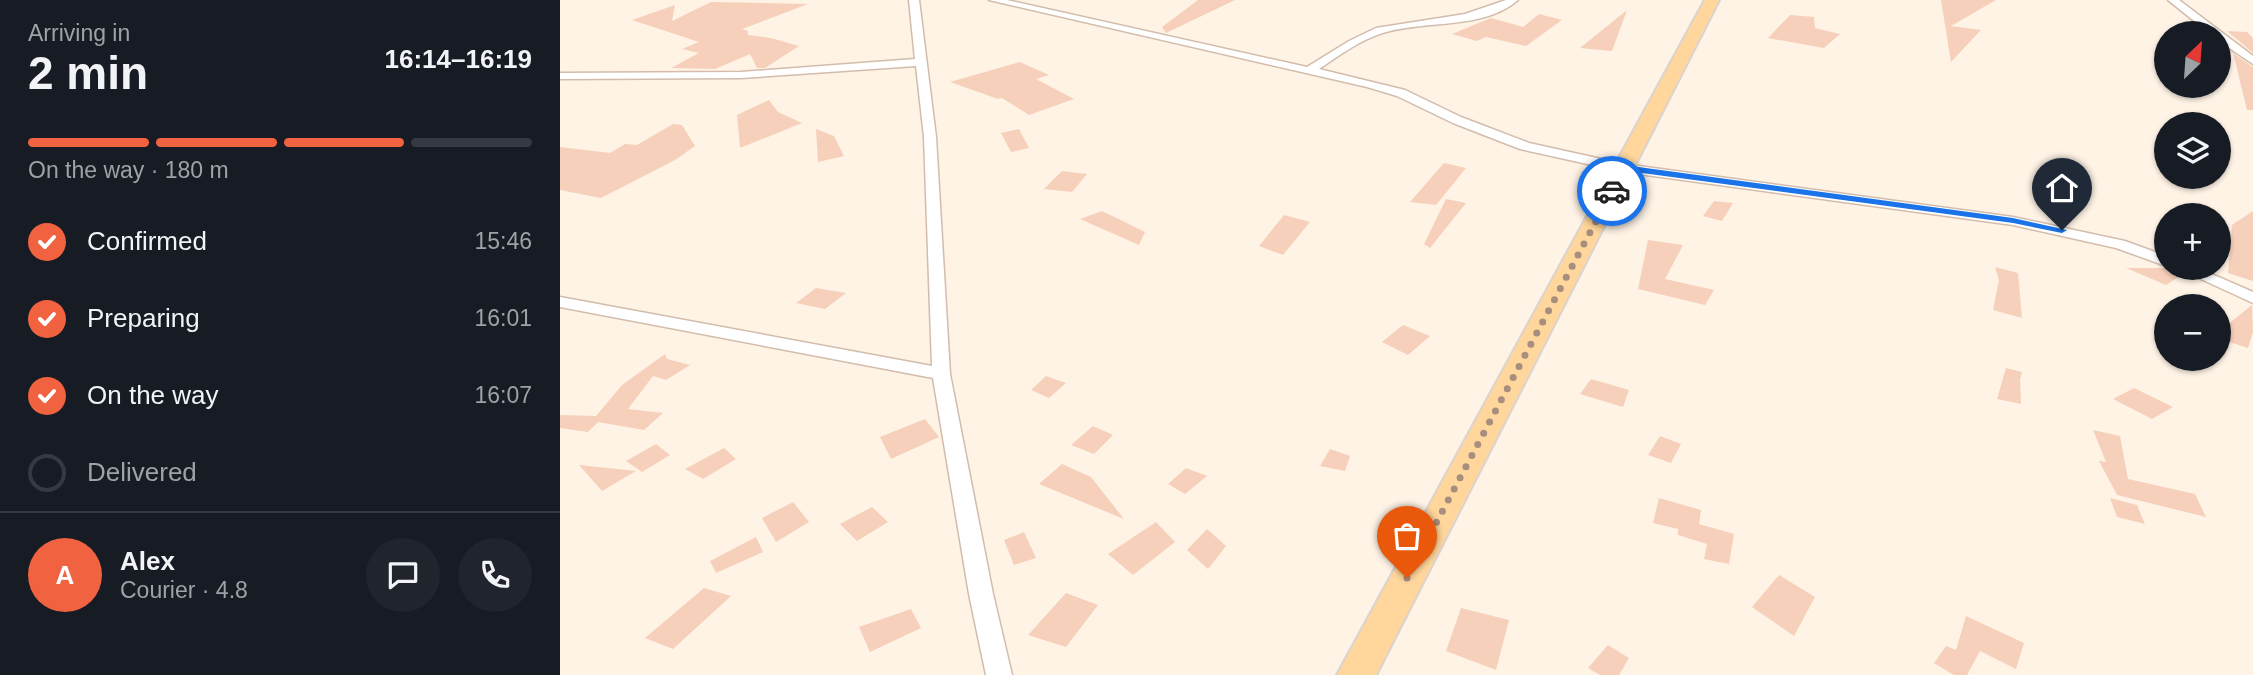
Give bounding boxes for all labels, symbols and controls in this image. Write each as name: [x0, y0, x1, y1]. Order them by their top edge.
text: Arriving in: [28, 20, 130, 46]
north arrow: [2154, 21, 2231, 98]
map controls: [2154, 21, 2231, 371]
text: 16:14–16:19: [385, 44, 532, 74]
text: 2 min: [28, 47, 148, 99]
button: layers: [2154, 112, 2231, 189]
courier: [1577, 156, 1647, 226]
text: On the way · 180 m: [28, 157, 229, 183]
pin: [2032, 158, 2092, 230]
icon: home: [2043, 169, 2081, 207]
icon: car: [1593, 172, 1631, 210]
button: +: [2154, 203, 2231, 280]
icon: check: [28, 223, 66, 261]
text: Confirmed: [87, 226, 207, 256]
text: 15:46: [474, 228, 532, 254]
button: −: [2154, 294, 2231, 371]
icon: check: [28, 300, 66, 338]
text: Preparing: [87, 303, 200, 333]
text: 16:01: [474, 305, 532, 331]
icon: check: [28, 377, 66, 415]
text: On the way: [87, 380, 219, 410]
text: 16:07: [474, 382, 532, 408]
text: Delivered: [87, 457, 197, 487]
pin: [1377, 506, 1437, 578]
icon: bag: [1388, 517, 1426, 555]
button: chat: [366, 538, 440, 612]
button: phone: [458, 538, 532, 612]
text: Alex: [120, 546, 175, 576]
text: A: [56, 560, 74, 590]
text: Courier · 4.8: [120, 577, 248, 603]

